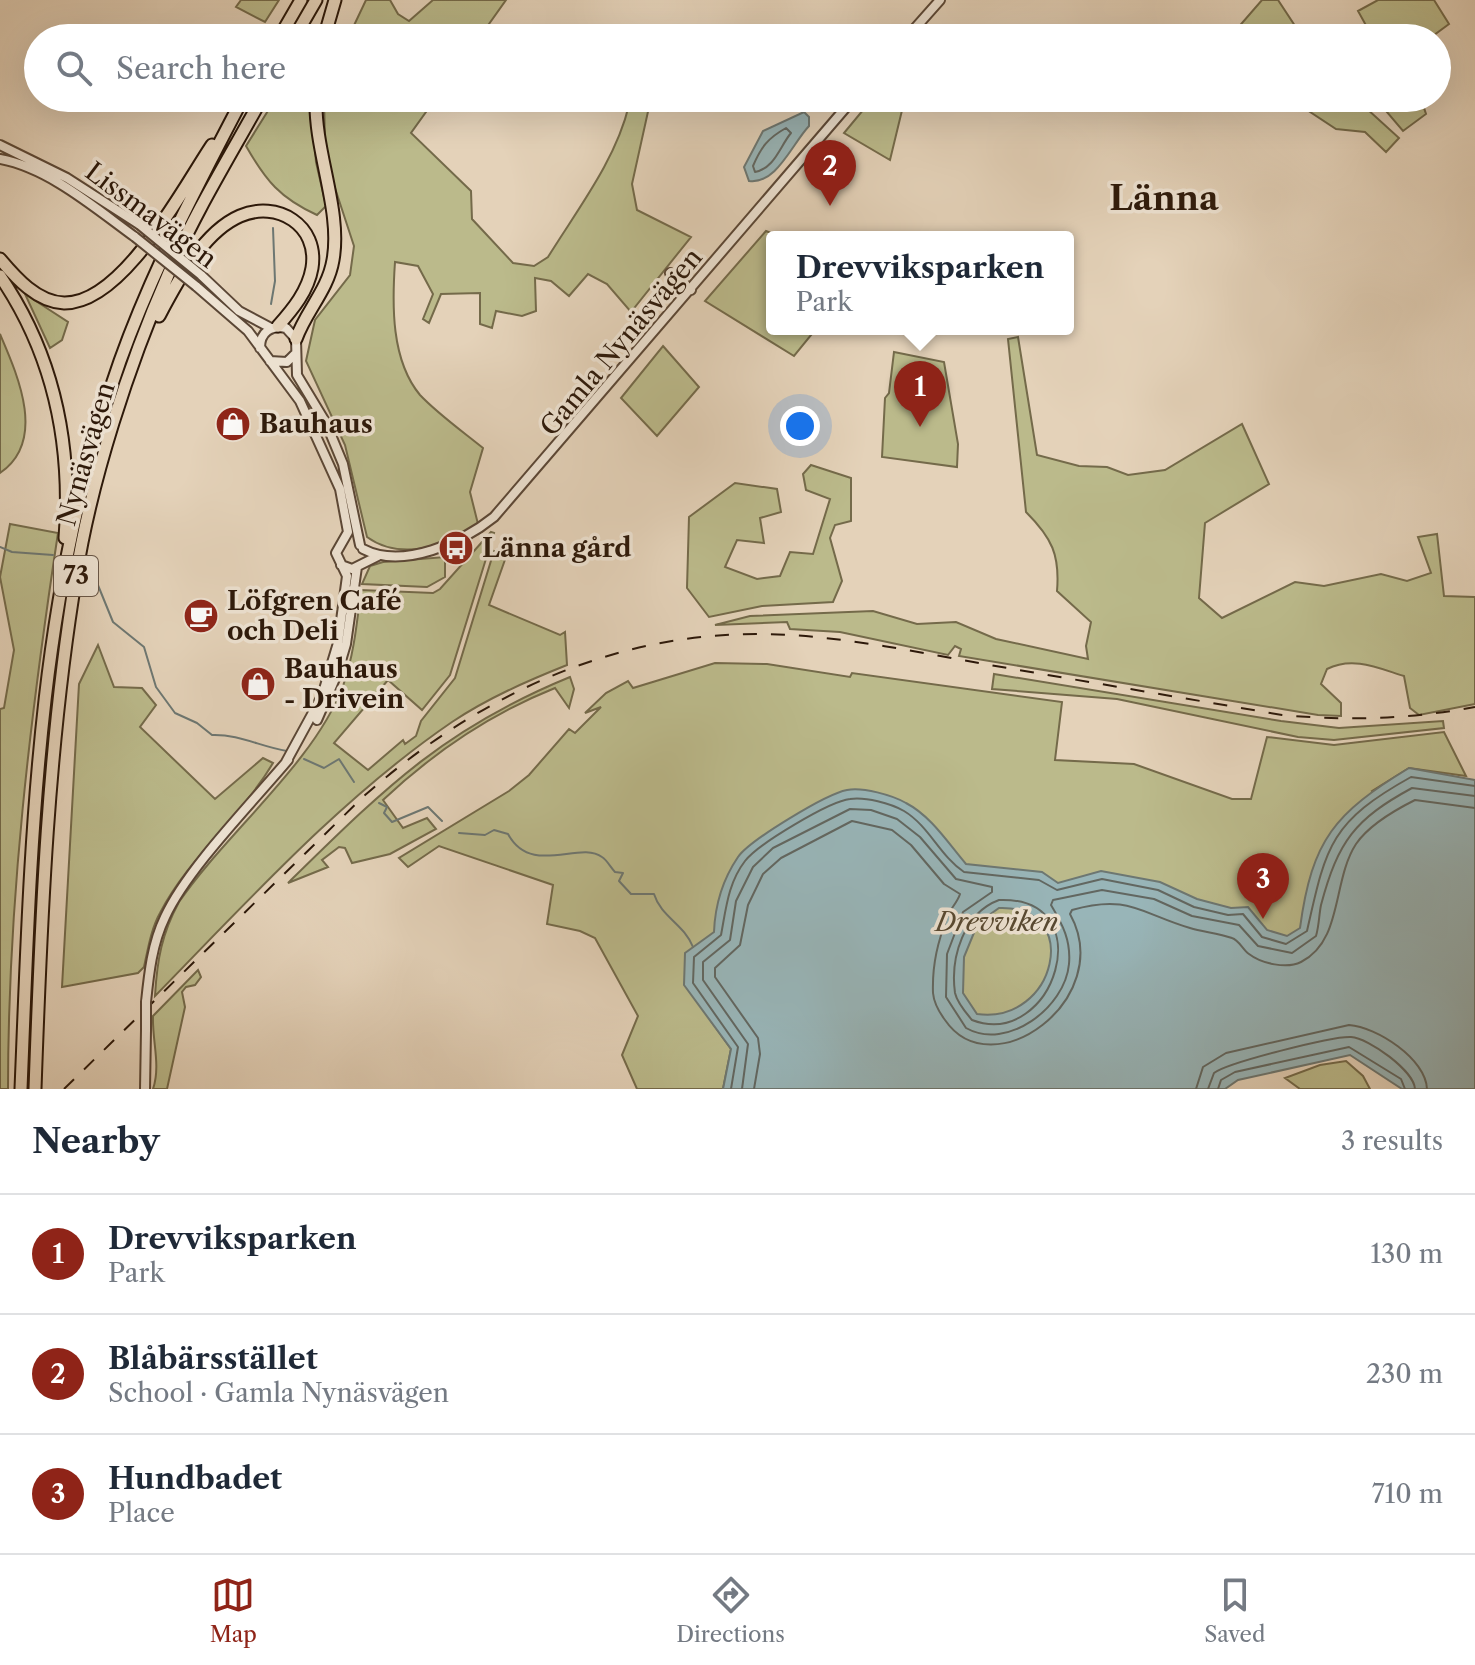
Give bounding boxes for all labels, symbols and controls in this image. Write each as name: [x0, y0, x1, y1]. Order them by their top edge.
search box: [24, 24, 1451, 112]
icon: search: [52, 46, 96, 90]
text: Search here: [116, 50, 286, 87]
pin: 2: [804, 140, 856, 206]
street label: Lissmavägen: [79, 155, 223, 275]
district label: Länna: [1109, 177, 1219, 219]
popup: [766, 231, 1074, 335]
street label: Gamla Nynäsvägen: [533, 242, 709, 442]
text: Drevviksparken: [796, 249, 1044, 286]
text: Park: [796, 286, 852, 318]
pin: 1: [894, 361, 946, 427]
street label: Nynäsvägen: [50, 378, 122, 530]
shop icon: Bauhaus: [214, 405, 252, 443]
your location: [780, 406, 820, 446]
place label: Bauhaus: [259, 408, 373, 440]
bus stop icon: Länna gård: [437, 529, 475, 567]
place label: Länna gård: [482, 532, 632, 564]
road number: 73: [54, 556, 98, 596]
place label: Löfgren Café och Deli: [227, 585, 402, 647]
cafe icon: Löfgren Café och Deli: [182, 597, 220, 635]
place label: Bauhaus - Drivein: [284, 653, 404, 715]
shop icon: Bauhaus - Drivein: [239, 665, 277, 703]
pin: 3: [1237, 853, 1289, 919]
park label: Drevviken: [934, 906, 1058, 938]
text: Nearby: [32, 1120, 160, 1162]
text: 3 results: [1341, 1125, 1443, 1157]
text: Drevviksparken: [108, 1220, 357, 1257]
text: 1: [52, 1238, 64, 1270]
text: 130 m: [1370, 1238, 1443, 1270]
text: Park: [108, 1257, 165, 1289]
text: Blåbärsstället: [108, 1340, 318, 1377]
text: 2: [50, 1358, 66, 1390]
text: 230 m: [1366, 1358, 1443, 1390]
text: School · Gamla Nynäsvägen: [108, 1377, 449, 1409]
text: Hundbadet: [108, 1460, 282, 1497]
text: 3: [51, 1478, 65, 1510]
text: 710 m: [1372, 1478, 1443, 1510]
text: Place: [108, 1497, 175, 1529]
tab: Map: [210, 1573, 257, 1648]
tab: Directions: [676, 1573, 785, 1648]
tab: Saved: [1204, 1573, 1265, 1648]

